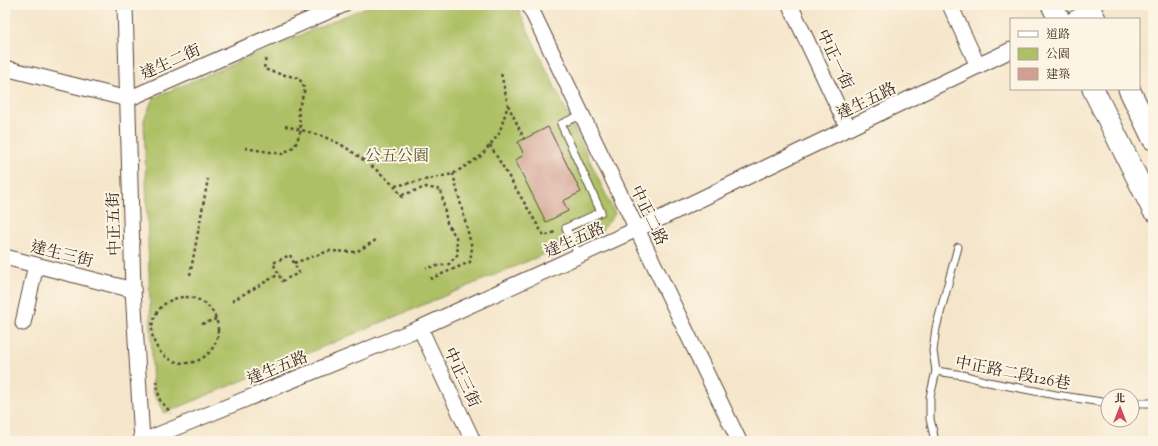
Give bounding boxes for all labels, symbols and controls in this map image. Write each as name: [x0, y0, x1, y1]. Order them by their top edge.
legend: [1010, 18, 1140, 90]
street label: 中正一街: [810, 26, 858, 94]
text: 道路: [1046, 26, 1070, 44]
street label: 達生二街: [137, 40, 205, 87]
text: 公園: [1046, 46, 1070, 64]
text: 建築: [1046, 66, 1070, 84]
street label: 達生五路: [833, 78, 901, 127]
park label: 公五公園: [365, 146, 429, 169]
street label: 中正二路: [623, 182, 672, 250]
street label: 中正五街: [103, 192, 128, 256]
street label: 達生五路: [541, 218, 609, 265]
street label: 達生三街: [28, 237, 95, 274]
street label: 中正三街: [437, 344, 485, 412]
street label: 達生五路: [244, 347, 312, 392]
street label: 中正路二段126巷: [953, 352, 1072, 397]
north arrow: [1100, 388, 1140, 428]
text: 北: [1115, 391, 1126, 407]

